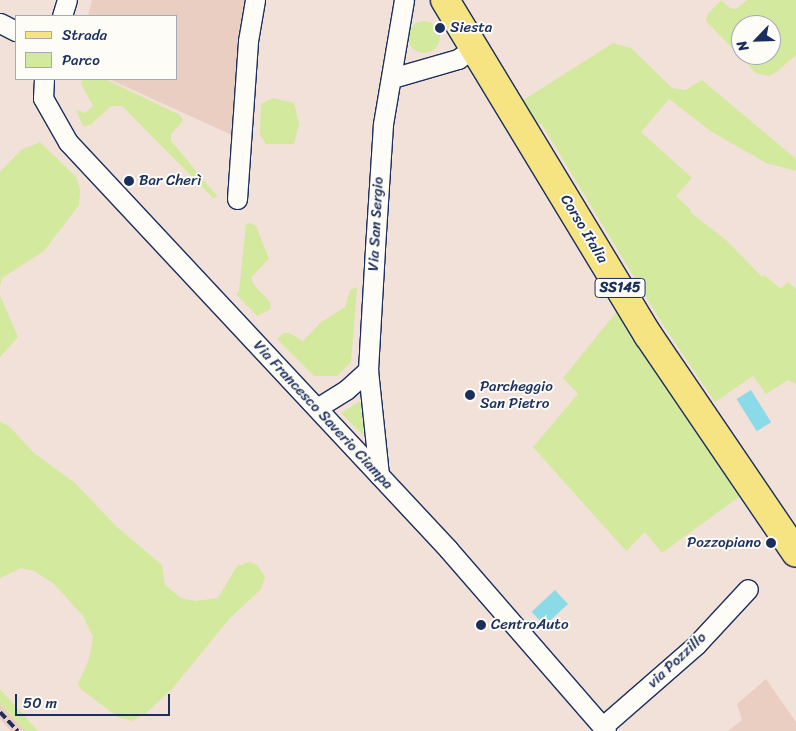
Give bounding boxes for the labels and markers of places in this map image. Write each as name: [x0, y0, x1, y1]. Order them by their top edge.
place label: Siesta: [450, 19, 492, 37]
marker: Siesta: [434, 22, 446, 34]
place label: Bar Cherì: [139, 172, 201, 190]
marker: Bar Cherì: [123, 175, 135, 187]
place label: Parcheggio San Pietro: [480, 377, 553, 412]
marker: Parcheggio San Pietro: [464, 389, 476, 401]
place label: Pozzopiano: [687, 534, 761, 552]
marker: Pozzopiano: [765, 537, 777, 549]
place label: CentroAuto: [491, 616, 569, 634]
marker: CentroAuto: [475, 619, 487, 631]

